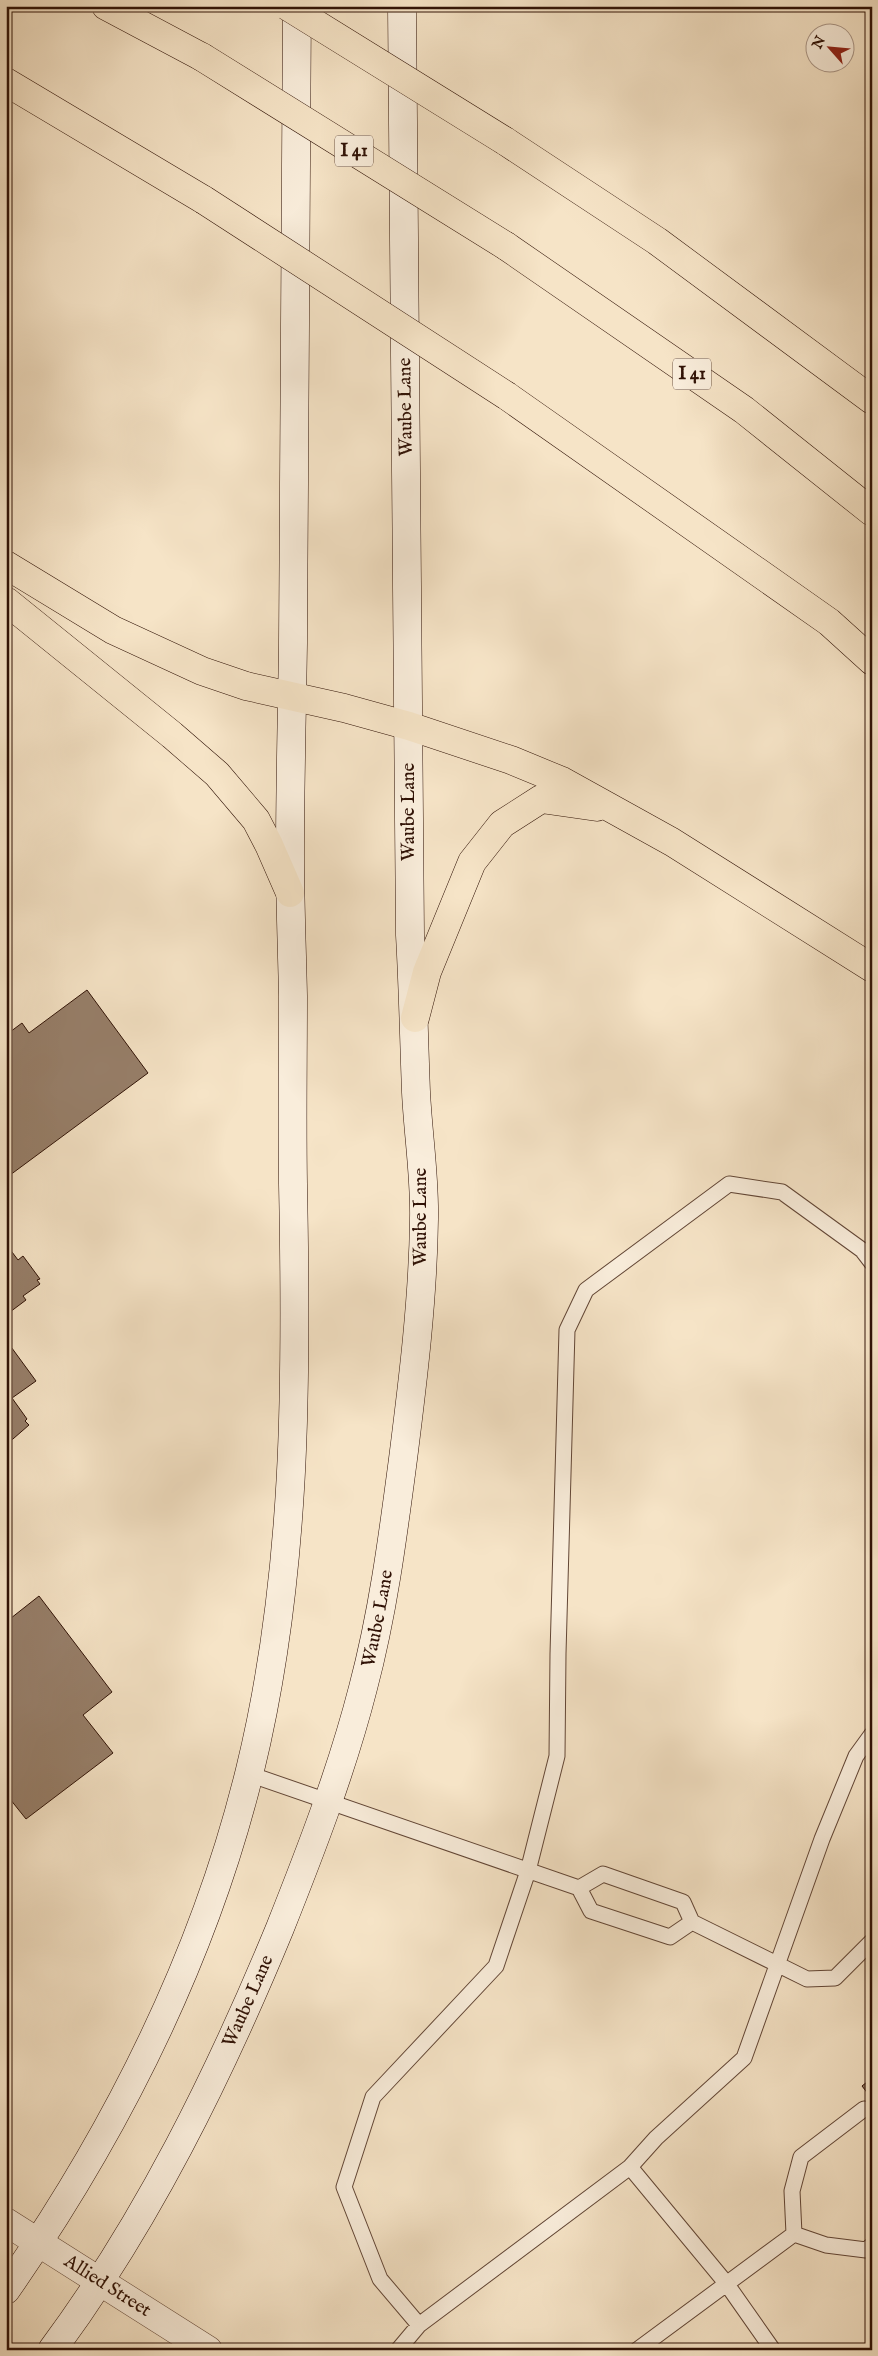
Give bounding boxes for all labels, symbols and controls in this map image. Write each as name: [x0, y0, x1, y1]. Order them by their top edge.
north arrow: [806, 22, 856, 72]
text: N: [808, 33, 830, 53]
road number: I 41: [335, 136, 373, 166]
street label: Waube Lane: [393, 357, 419, 456]
road number: I 41: [673, 358, 711, 389]
street label: Waube Lane: [397, 762, 421, 861]
street label: Waube Lane: [409, 1167, 433, 1266]
street label: Waube Lane: [357, 1568, 399, 1670]
street label: Waube Lane: [217, 1951, 279, 2051]
street label: Allied Street: [58, 2249, 156, 2323]

